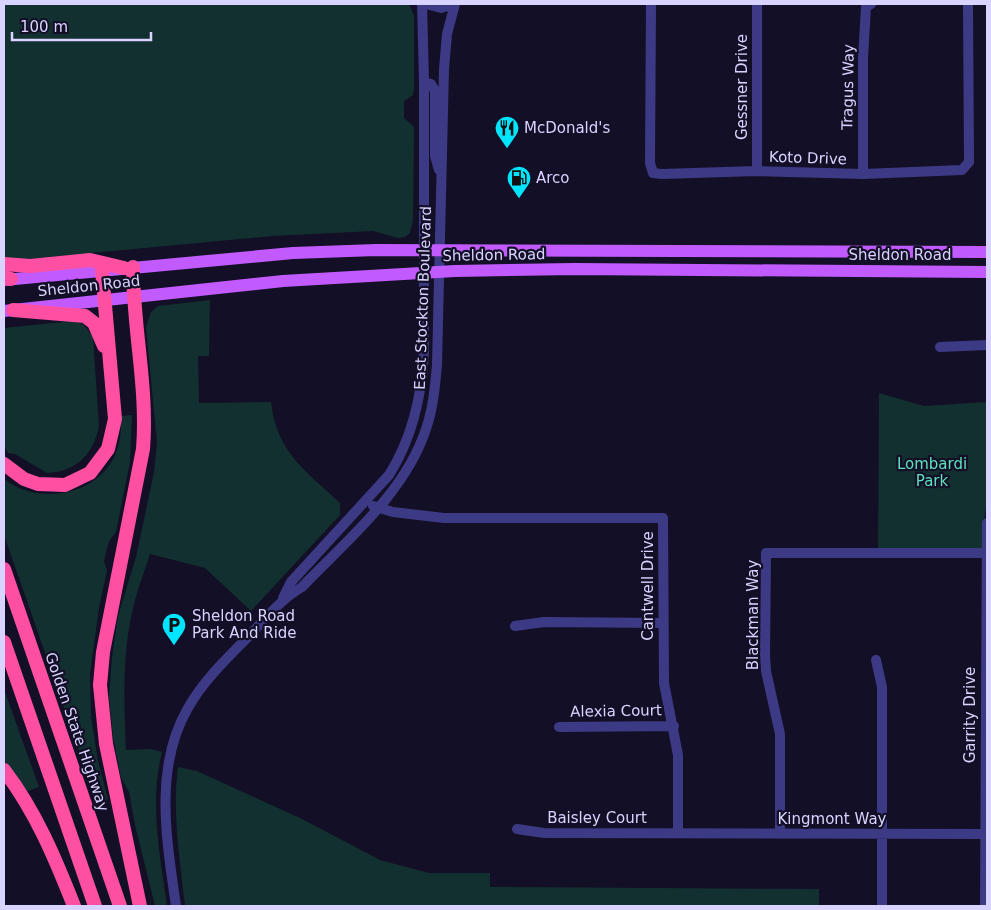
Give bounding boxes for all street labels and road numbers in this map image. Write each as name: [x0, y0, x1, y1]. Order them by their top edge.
street label: Gessner Drive: [733, 34, 751, 140]
street label: Tragus Way: [838, 44, 858, 131]
street label: Koto Drive: [769, 148, 847, 168]
street label: East Stockton Boulevard: [411, 206, 435, 390]
street label: Sheldon Road: [442, 245, 546, 265]
street label: Sheldon Road: [848, 246, 952, 264]
street label: Sheldon Road: [37, 272, 141, 300]
street label: Cantwell Drive: [639, 531, 657, 641]
street label: Blackman Way: [744, 560, 762, 670]
street label: Golden State Highway: [41, 650, 113, 814]
street label: Garrity Drive: [961, 667, 979, 763]
street label: Alexia Court: [570, 701, 662, 721]
street label: Baisley Court: [547, 809, 647, 827]
street label: Kingmont Way: [778, 810, 887, 828]

